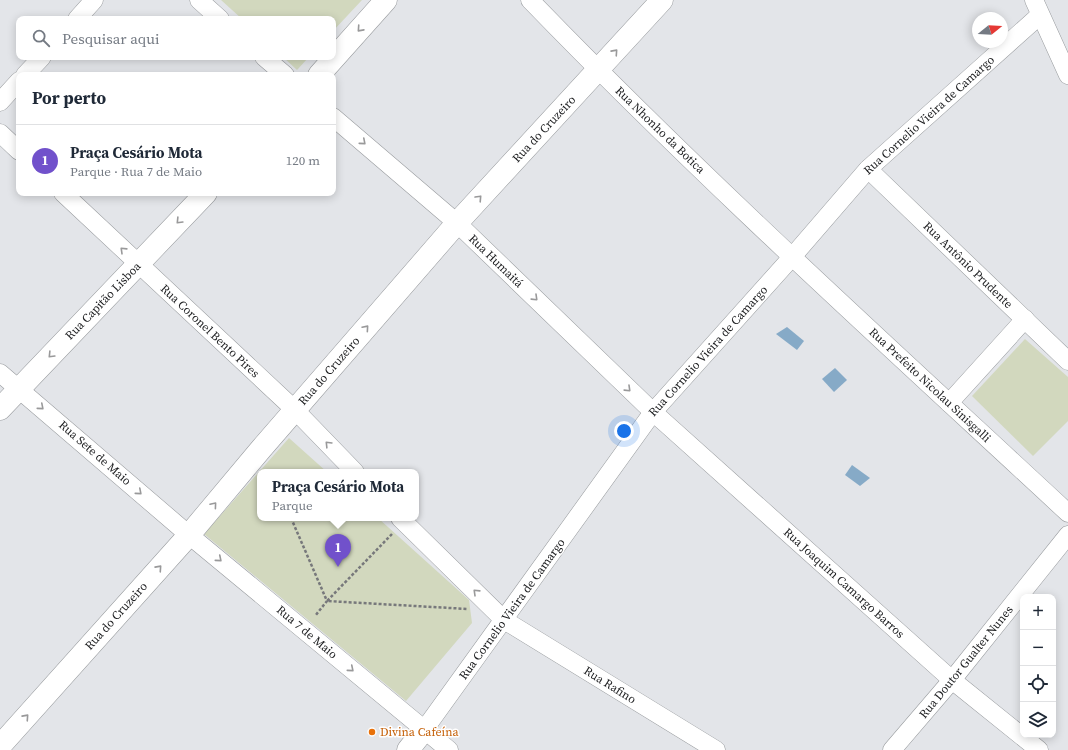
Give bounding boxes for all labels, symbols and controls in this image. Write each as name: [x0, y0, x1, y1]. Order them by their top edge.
north arrow: [972, 12, 1008, 48]
search box: [16, 16, 336, 60]
one-way arrow: [358, 24, 365, 32]
icon: search: [30, 27, 52, 49]
text: Pesquisar aqui: [62, 28, 159, 49]
one-way arrow: [610, 49, 617, 56]
street label: Rua Cornelio Vieira de Camargo: [860, 52, 998, 178]
street label: Rua Nhonho da Botica: [612, 83, 709, 178]
text: Por perto: [32, 86, 106, 110]
street label: Rua do Cruzeiro: [509, 92, 580, 166]
one-way arrow: [358, 138, 365, 145]
text: Praça Cesário Mota: [70, 142, 202, 163]
text: 1: [41, 152, 49, 169]
text: 120 m: [286, 152, 320, 169]
text: Parque · Rua 7 de Maio: [70, 163, 202, 180]
one-way arrow: [474, 195, 482, 203]
one-way arrow: [176, 216, 184, 224]
street label: Rua Antônio Prudente: [920, 218, 1016, 312]
street label: Rua Humaitá: [465, 231, 527, 292]
one-way arrow: [120, 247, 128, 255]
street label: Rua Capitão Lisboa: [62, 258, 145, 343]
street label: Rua Coronel Bento Pires: [157, 281, 263, 381]
street label: Rua Cornelio Vieira de Camargo: [645, 282, 771, 420]
one-way arrow: [530, 294, 538, 301]
street label: Rua Prefeito Nicolau Sinisgalli: [866, 324, 995, 446]
one-way arrow: [361, 325, 369, 333]
street label: Rua do Cruzeiro: [295, 333, 364, 409]
one-way arrow: [48, 350, 55, 358]
one-way arrow: [623, 384, 631, 392]
one-way arrow: [36, 402, 43, 409]
street label: Rua Sete de Maio: [55, 417, 135, 489]
your location: [614, 421, 634, 441]
one-way arrow: [325, 441, 332, 449]
popup: [257, 469, 419, 521]
text: Praça Cesário Mota: [272, 476, 404, 497]
one-way arrow: [134, 487, 142, 494]
text: Parque: [272, 497, 313, 514]
one-way arrow: [209, 502, 216, 509]
street label: Rua Joaquim Camargo Barros: [780, 524, 908, 642]
pin: 1: [325, 534, 351, 567]
street label: Rua Cornelio Vieira de Camargo: [455, 535, 569, 683]
one-way arrow: [214, 555, 221, 562]
one-way arrow: [154, 565, 162, 573]
street label: Rua do Cruzeiro: [81, 578, 151, 653]
one-way arrow: [473, 589, 481, 597]
map controls: [1020, 594, 1056, 738]
button: +: [1020, 594, 1056, 630]
street label: Rua 7 de Maio: [273, 602, 341, 662]
street label: Rua Doutor Gualter Nunes: [915, 602, 1017, 722]
button: −: [1020, 630, 1056, 666]
street label: Rua Rafino: [581, 663, 639, 708]
one-way arrow: [347, 665, 354, 672]
button: locate: [1020, 666, 1056, 702]
button: layers: [1020, 702, 1056, 738]
one-way arrow: [21, 714, 29, 722]
place label: Divina Cafeína: [380, 724, 459, 740]
marker: Divina Cafeína: [367, 727, 377, 737]

